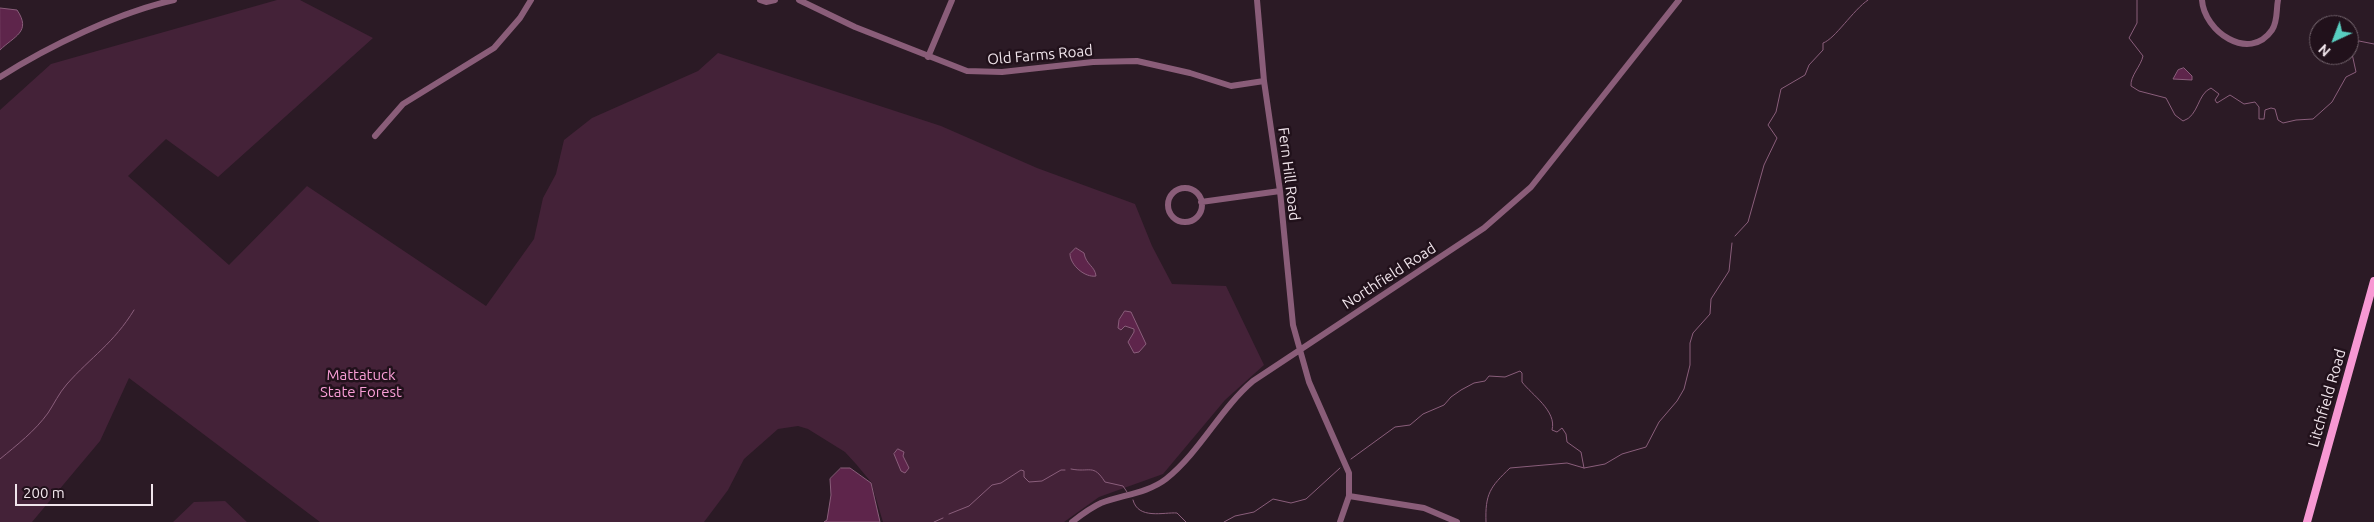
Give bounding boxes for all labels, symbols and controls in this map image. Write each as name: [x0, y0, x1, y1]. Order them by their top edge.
north arrow: [2309, 15, 2359, 65]
street label: Old Farms Road: [986, 41, 1094, 69]
text: N: [2315, 41, 2334, 60]
street label: Fern Hill Road: [1274, 126, 1304, 222]
street label: Northfield Road: [1339, 239, 1439, 313]
street label: Litchfield Road: [2304, 347, 2350, 449]
park label: Mattatuck State Forest: [320, 366, 402, 401]
scale bar: [18, 474, 155, 506]
text: 200 m: [23, 484, 65, 501]

